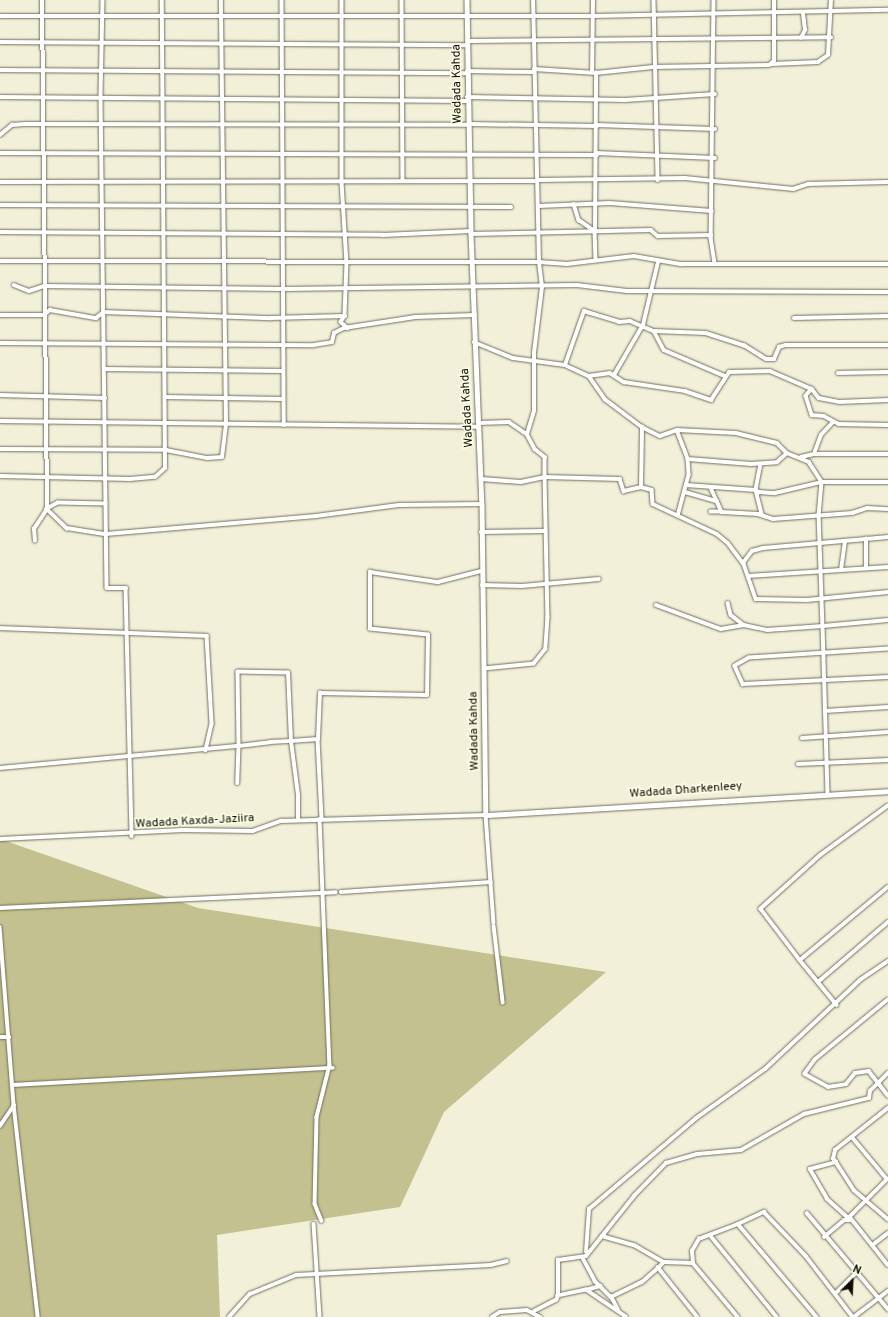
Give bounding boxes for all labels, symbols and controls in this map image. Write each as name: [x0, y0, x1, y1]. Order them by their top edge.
street label: Wadada Kahda: [450, 44, 466, 124]
street label: Wadada Kahda: [459, 368, 477, 448]
street label: Wadada Kahda: [467, 691, 483, 771]
street label: Wadada Dharkenleey: [629, 780, 743, 802]
street label: Wadada Kaxda-Jaziira: [135, 812, 255, 832]
north arrow: [832, 1261, 872, 1301]
text: N: [850, 1262, 863, 1278]

